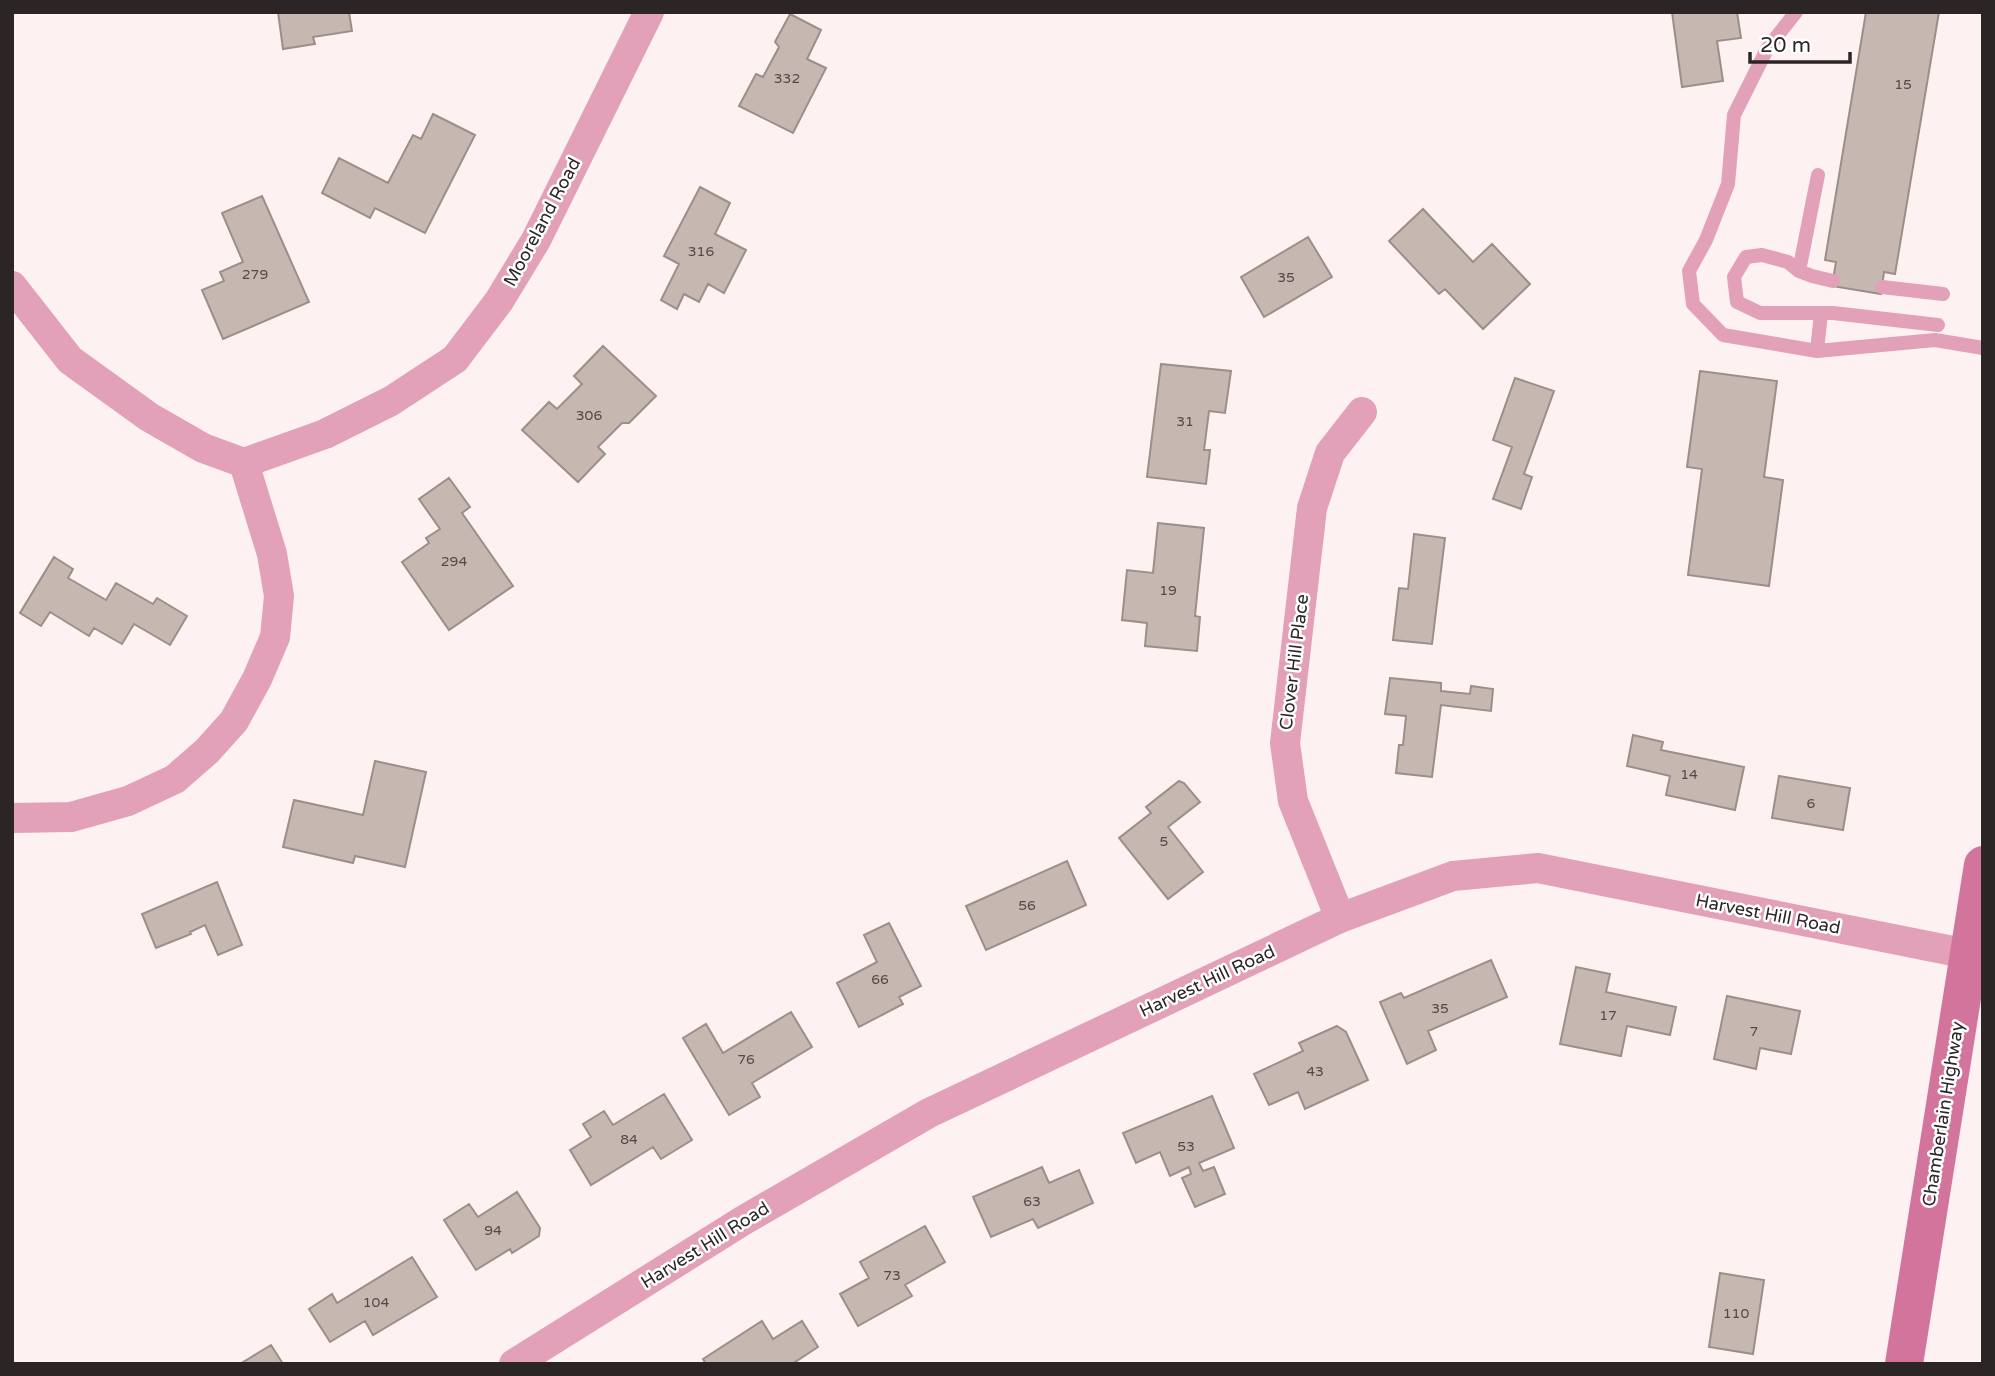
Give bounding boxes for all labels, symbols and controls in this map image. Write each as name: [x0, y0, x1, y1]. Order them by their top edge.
scale bar: [1750, 21, 1850, 65]
text: 20 m: [1760, 33, 1811, 58]
house number: 332: [774, 70, 800, 87]
house number: 15: [1894, 76, 1912, 93]
street label: Mooreland Road: [499, 154, 585, 290]
house number: 316: [688, 243, 714, 260]
house number: 279: [242, 266, 268, 283]
house number: 35: [1277, 269, 1295, 286]
house number: 306: [576, 407, 602, 424]
house number: 31: [1176, 413, 1194, 430]
house number: 294: [441, 553, 467, 570]
house number: 19: [1159, 582, 1177, 599]
street label: Clover Hill Place: [1275, 593, 1313, 731]
house number: 14: [1680, 766, 1698, 783]
house number: 6: [1807, 795, 1816, 812]
house number: 5: [1160, 833, 1168, 850]
street label: Harvest Hill Road: [1694, 889, 1842, 939]
house number: 56: [1018, 897, 1036, 914]
street label: Harvest Hill Road: [1136, 940, 1278, 1022]
house number: 66: [871, 971, 889, 988]
house number: 35: [1431, 1000, 1449, 1017]
house number: 17: [1599, 1007, 1617, 1024]
street label: Chamberlain Highway: [1918, 1020, 1969, 1208]
house number: 7: [1750, 1023, 1758, 1040]
house number: 76: [737, 1051, 755, 1068]
house number: 43: [1306, 1063, 1324, 1080]
house number: 84: [620, 1131, 638, 1148]
house number: 53: [1177, 1138, 1195, 1155]
house number: 63: [1023, 1193, 1041, 1210]
street label: Harvest Hill Road: [637, 1197, 773, 1293]
house number: 94: [484, 1222, 502, 1239]
house number: 73: [883, 1267, 901, 1284]
house number: 104: [363, 1294, 389, 1311]
house number: 110: [1723, 1305, 1749, 1322]

